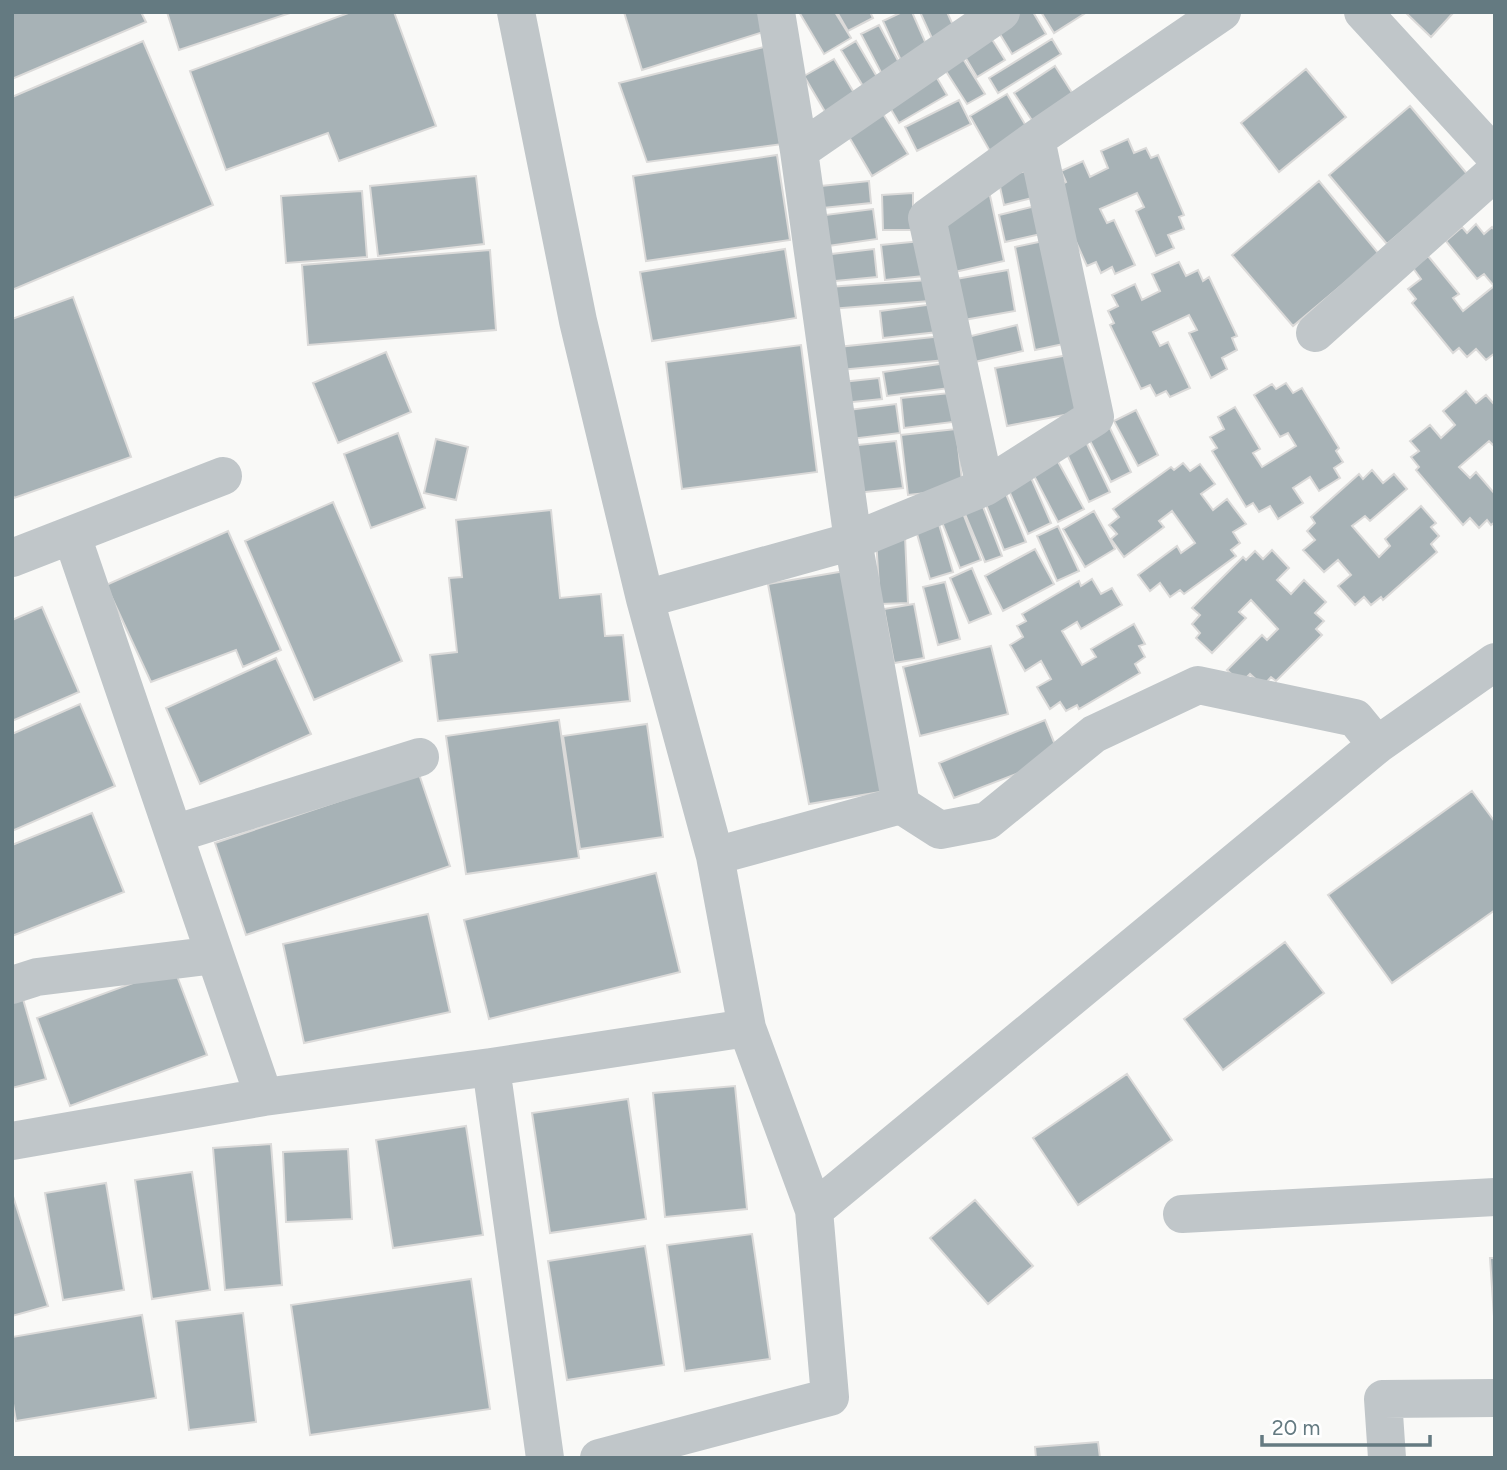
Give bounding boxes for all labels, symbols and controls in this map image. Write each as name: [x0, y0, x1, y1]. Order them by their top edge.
scale bar: [1262, 1404, 1430, 1448]
text: 20 m: [1272, 1415, 1320, 1440]

